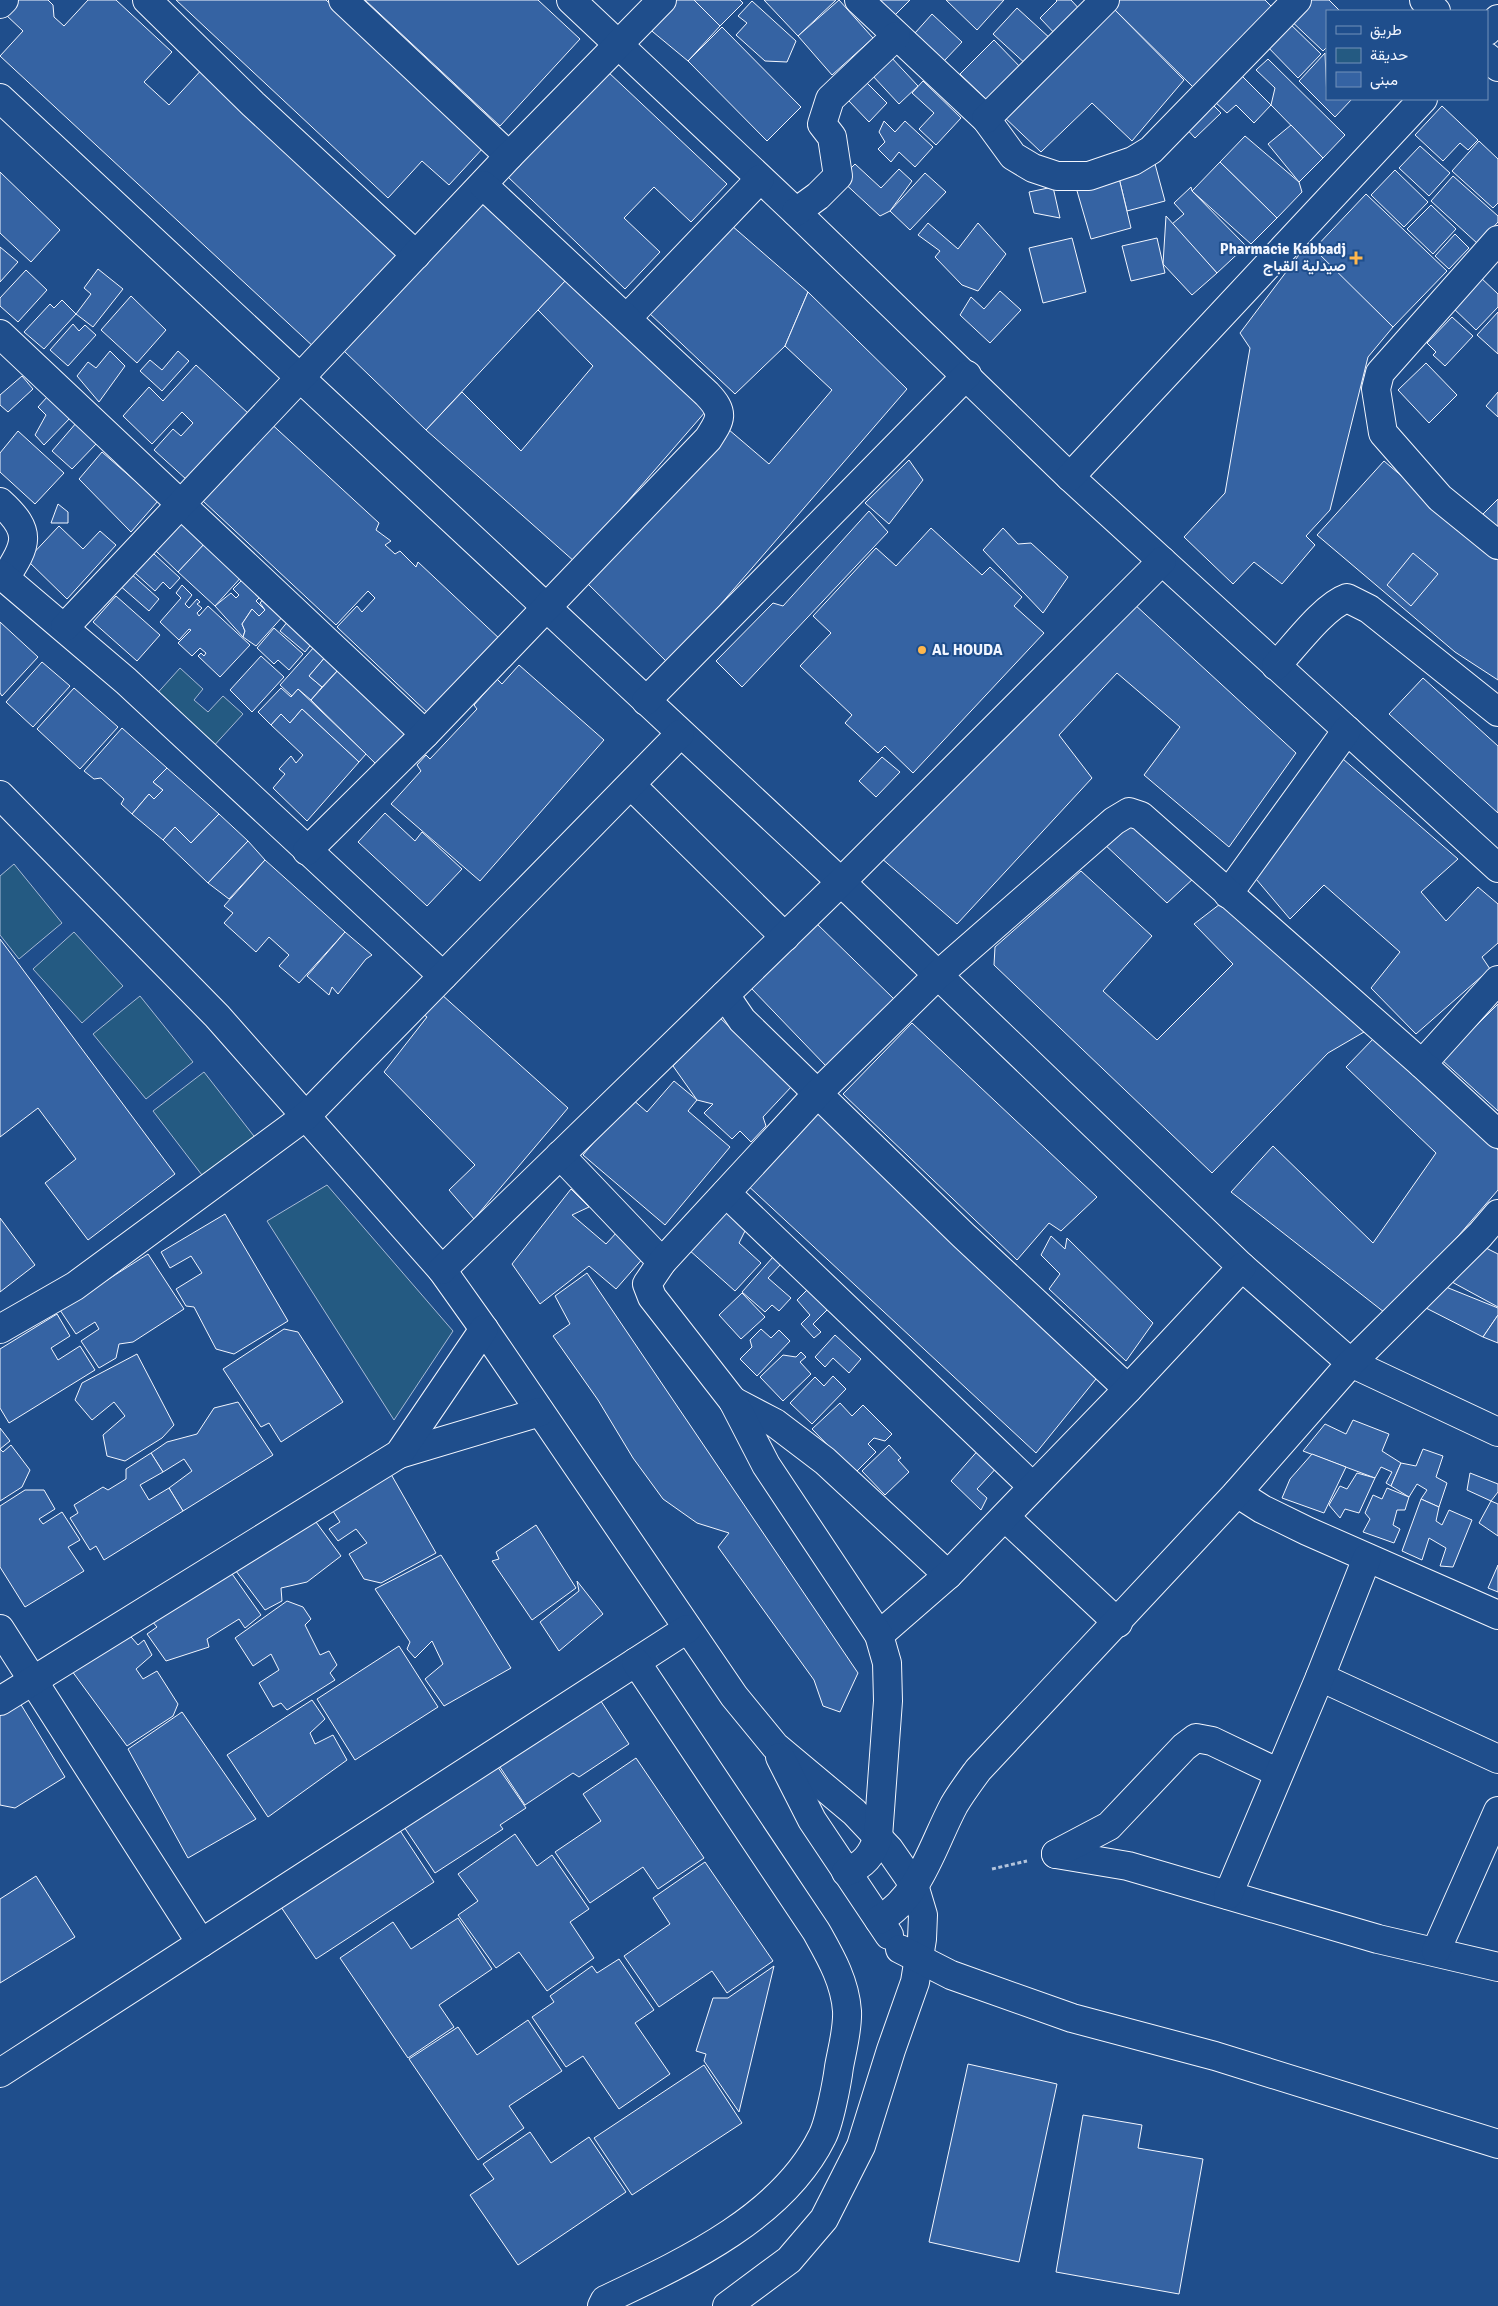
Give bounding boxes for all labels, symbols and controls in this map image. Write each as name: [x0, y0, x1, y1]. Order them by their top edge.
legend: [1326, 10, 1488, 100]
text: طريق: [1370, 21, 1402, 40]
text: حديقة: [1370, 46, 1408, 64]
text: مبنى: [1370, 71, 1398, 90]
place label: Pharmacie Kabbadj صيدلية القباج: [1220, 240, 1346, 276]
marker: Pharmacie Kabbadj صيدلية القباج: [1350, 252, 1362, 264]
place label: AL HOUDA: [932, 641, 1003, 659]
marker: AL HOUDA: [916, 644, 928, 656]

